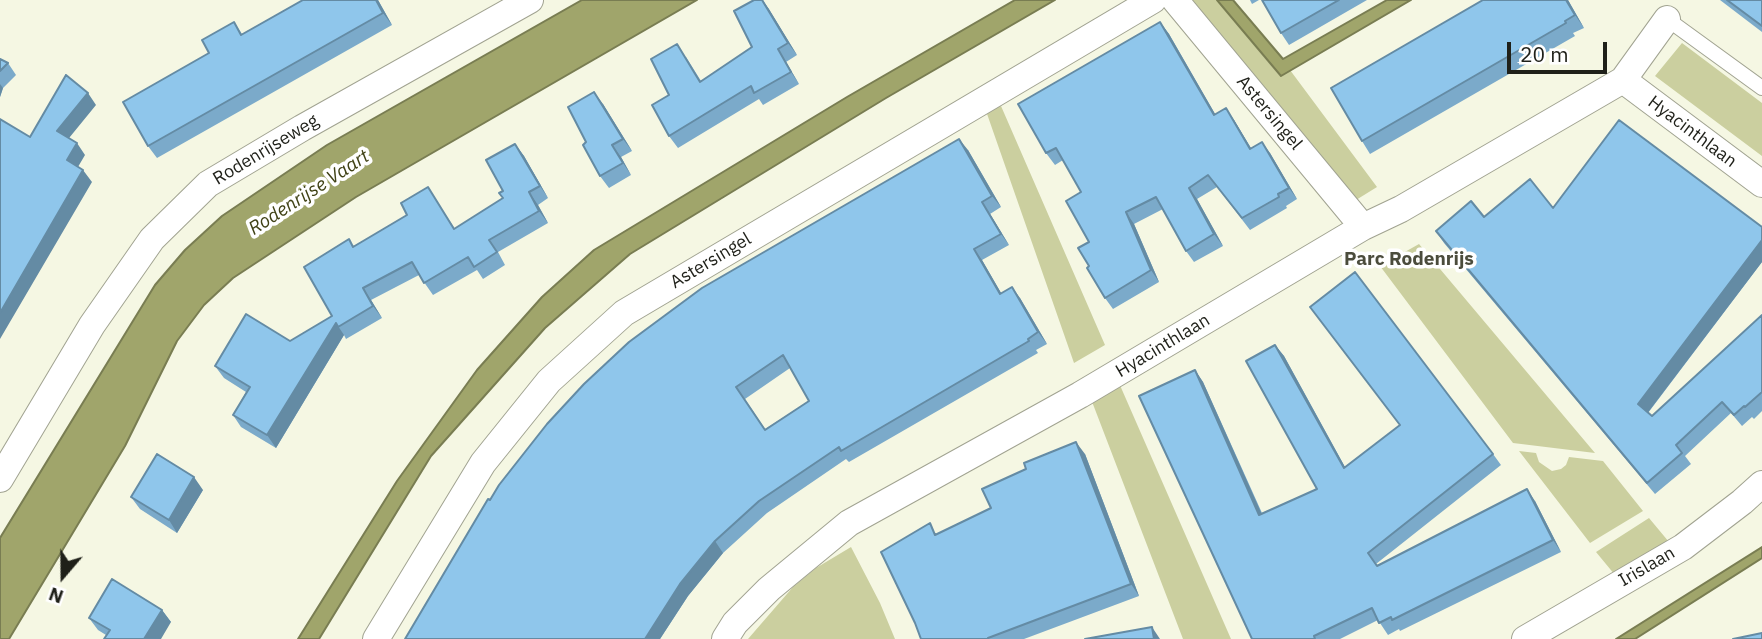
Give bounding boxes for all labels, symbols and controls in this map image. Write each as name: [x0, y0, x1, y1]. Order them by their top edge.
scale bar: [1510, 28, 1610, 72]
text: 20 m: [1520, 40, 1569, 68]
street label: Astersingel: [1232, 71, 1306, 155]
street label: Hyacinthlaan: [1643, 92, 1741, 172]
street label: Rodenrijseweg: [209, 110, 323, 190]
water label: Rodenrijse Vaart: [244, 146, 374, 240]
street label: Astersingel: [667, 228, 755, 294]
district label: Parc Rodenrijs: [1344, 249, 1474, 271]
street label: Hyacinthlaan: [1112, 310, 1214, 382]
north arrow: [28, 541, 98, 611]
street label: Irislaan: [1615, 542, 1679, 592]
text: N: [45, 582, 66, 609]

